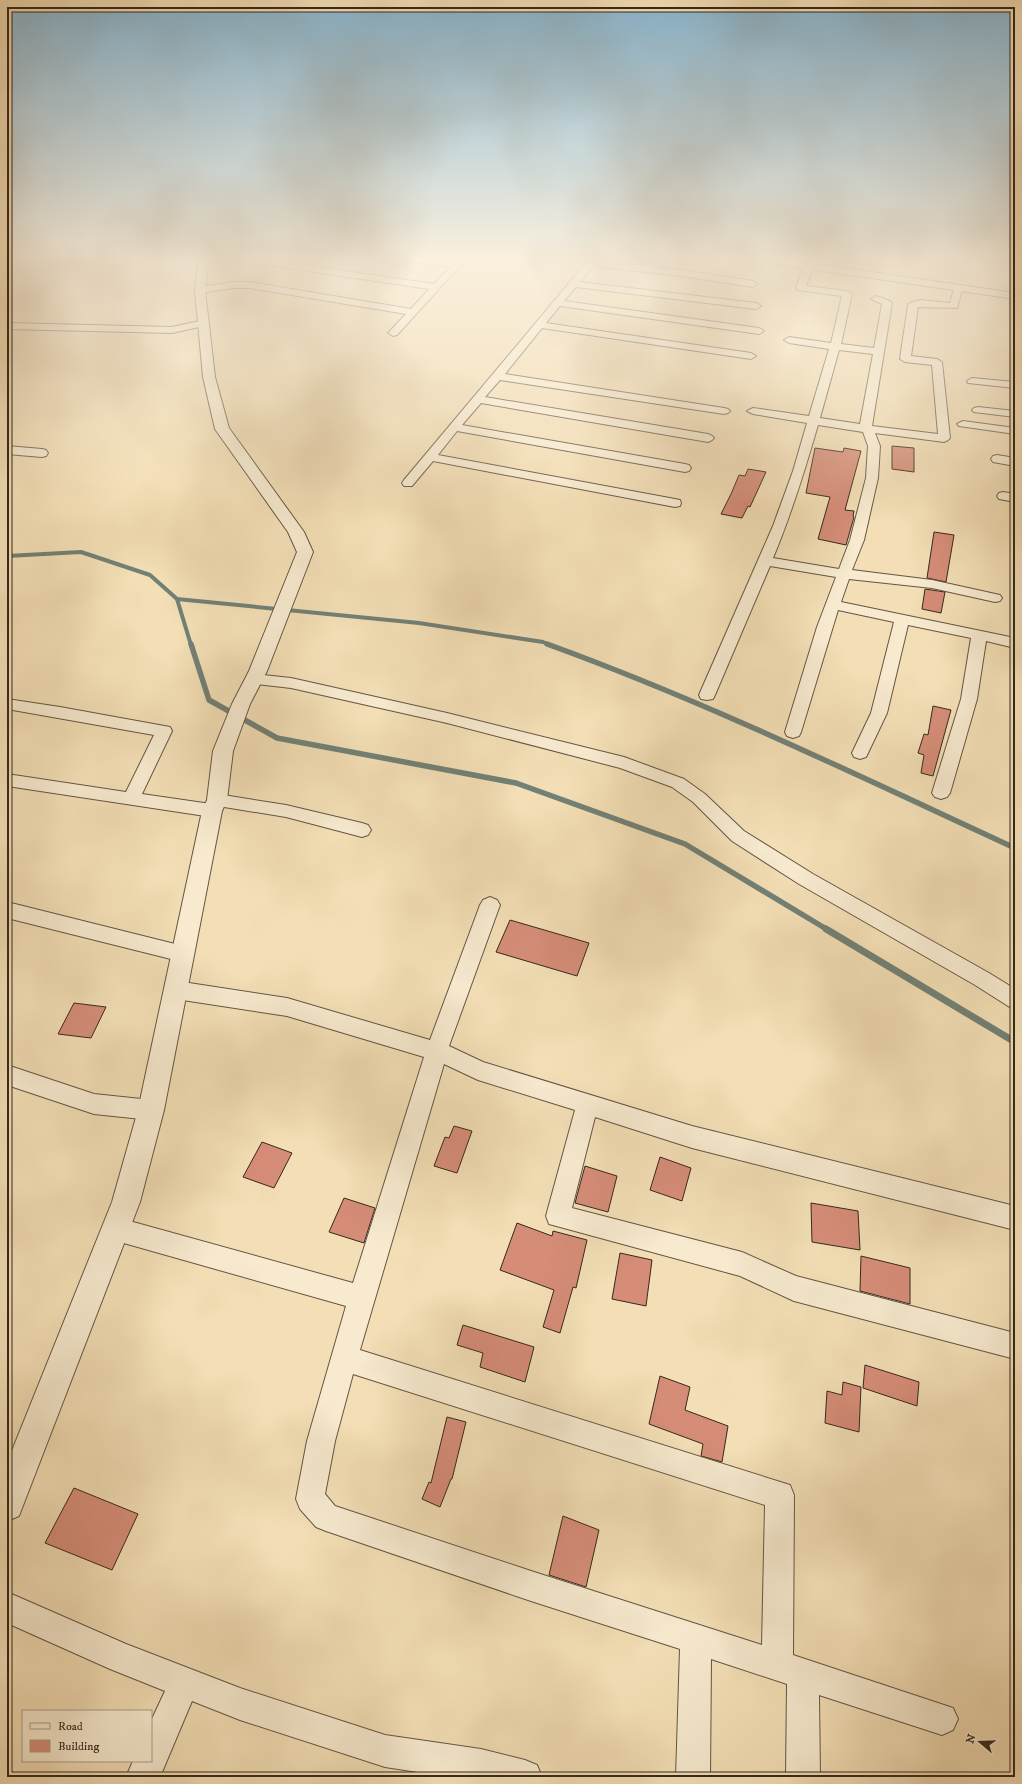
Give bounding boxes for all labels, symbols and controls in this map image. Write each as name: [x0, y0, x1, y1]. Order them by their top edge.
legend: [22, 1710, 152, 1762]
text: Road: [58, 1719, 83, 1734]
north arrow: [960, 1722, 1000, 1762]
text: N: [963, 1733, 980, 1746]
text: Building: [58, 1739, 99, 1754]

